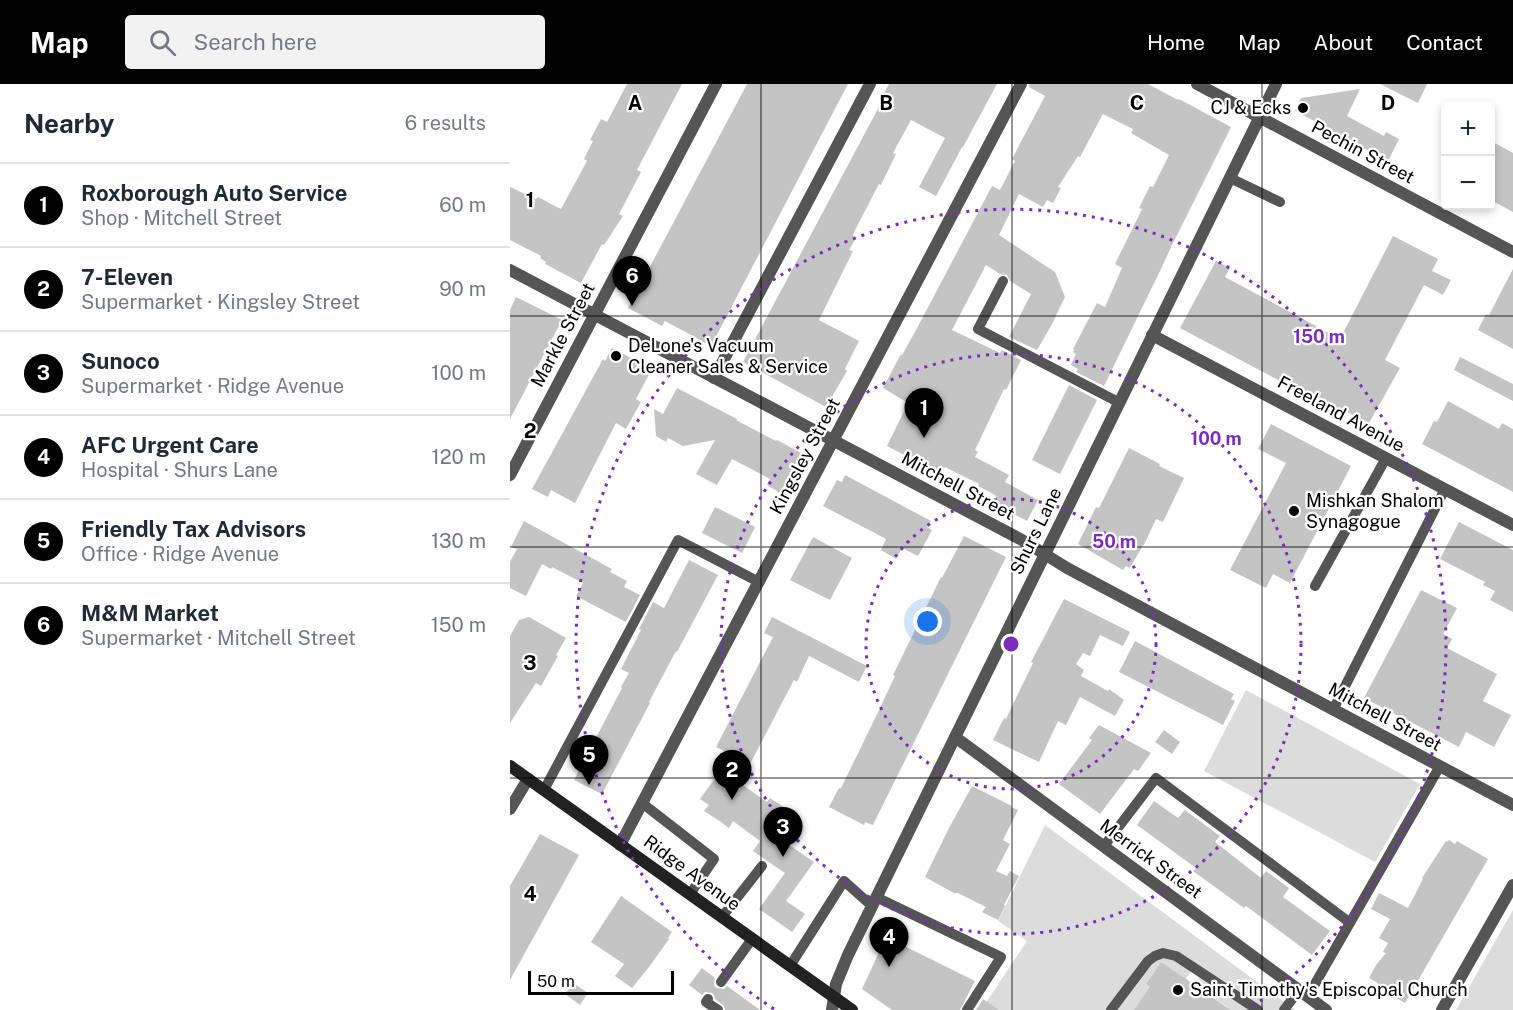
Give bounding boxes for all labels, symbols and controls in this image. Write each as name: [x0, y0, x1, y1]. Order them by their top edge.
search box: [125, 15, 545, 69]
text: Map: [30, 26, 89, 59]
icon: search: [146, 26, 179, 59]
text: Search here: [194, 29, 317, 55]
text: Home: [1147, 30, 1205, 55]
text: Map: [1238, 30, 1281, 55]
text: About: [1314, 30, 1373, 55]
text: Contact: [1406, 30, 1483, 55]
text: A: [628, 91, 642, 115]
text: B: [879, 91, 893, 115]
text: C: [1130, 91, 1144, 115]
text: D: [1381, 91, 1395, 115]
place label: CJ & Ecks: [1211, 97, 1291, 118]
marker: CJ & Ecks: [1296, 101, 1310, 115]
map controls: [1441, 102, 1495, 210]
button: +: [1441, 102, 1495, 156]
text: Nearby: [24, 108, 114, 139]
text: 6 results: [405, 111, 486, 135]
street label: Pechin Street: [1308, 116, 1418, 187]
button: −: [1441, 156, 1495, 210]
text: Roxborough Auto Service: [81, 180, 347, 206]
text: 1: [526, 188, 534, 212]
text: 1: [39, 193, 48, 217]
text: 60 m: [439, 193, 486, 217]
text: Shop · Mitchell Street: [81, 206, 282, 230]
pin: 6: [612, 256, 652, 306]
text: 7-Eleven: [81, 264, 173, 290]
text: 2: [37, 277, 50, 301]
text: 90 m: [439, 277, 486, 301]
street label: Markle Street: [526, 279, 599, 390]
text: Supermarket · Kingsley Street: [81, 290, 360, 314]
text: 150 m: [1293, 326, 1345, 347]
place label: DeLone's Vacuum Cleaner Sales & Service: [628, 335, 828, 377]
text: Sunoco: [81, 348, 160, 374]
marker: DeLone's Vacuum Cleaner Sales & Service: [609, 349, 623, 363]
text: 3: [37, 361, 50, 385]
text: 100 m: [431, 361, 486, 385]
street label: Freeland Avenue: [1274, 371, 1408, 456]
text: Supermarket · Ridge Avenue: [81, 374, 344, 398]
pin: 1: [904, 388, 944, 438]
street label: Kingsley Street: [765, 394, 844, 518]
text: 2: [524, 419, 536, 443]
text: 100 m: [1190, 428, 1242, 449]
text: AFC Urgent Care: [81, 432, 259, 458]
text: 4: [37, 445, 50, 469]
text: 120 m: [432, 445, 486, 469]
street label: Mitchell Street: [898, 447, 1018, 524]
text: Hospital · Shurs Lane: [81, 458, 278, 482]
street label: Shurs Lane: [1005, 484, 1066, 578]
place label: Mishkan Shalom Synagogue: [1306, 490, 1444, 532]
marker: Mishkan Shalom Synagogue: [1287, 504, 1301, 518]
text: Friendly Tax Advisors: [81, 516, 306, 542]
text: 5: [37, 529, 50, 553]
text: 130 m: [431, 529, 486, 553]
text: 50 m: [1092, 531, 1136, 552]
text: Office · Ridge Avenue: [81, 542, 279, 566]
text: M&M Market: [81, 600, 219, 626]
your location: [913, 607, 942, 636]
text: 6: [37, 613, 50, 637]
text: 150 m: [431, 613, 486, 637]
text: Supermarket · Mitchell Street: [81, 626, 356, 650]
centre of rings: [1001, 634, 1021, 654]
text: 3: [523, 651, 537, 675]
street label: Mitchell Street: [1325, 678, 1445, 755]
pin: 5: [570, 736, 608, 785]
pin: 2: [712, 750, 752, 800]
pin: 3: [764, 808, 802, 857]
street label: Merrick Street: [1096, 814, 1207, 903]
street label: Ridge Avenue: [640, 830, 745, 915]
text: 4: [523, 882, 537, 906]
pin: 4: [870, 918, 908, 967]
scale bar: [528, 968, 674, 996]
text: 50 m: [537, 972, 575, 991]
place label: Saint Timothy's Episcopal Church: [1190, 979, 1468, 1000]
marker: Saint Timothy's Episcopal Church: [1171, 983, 1185, 997]

